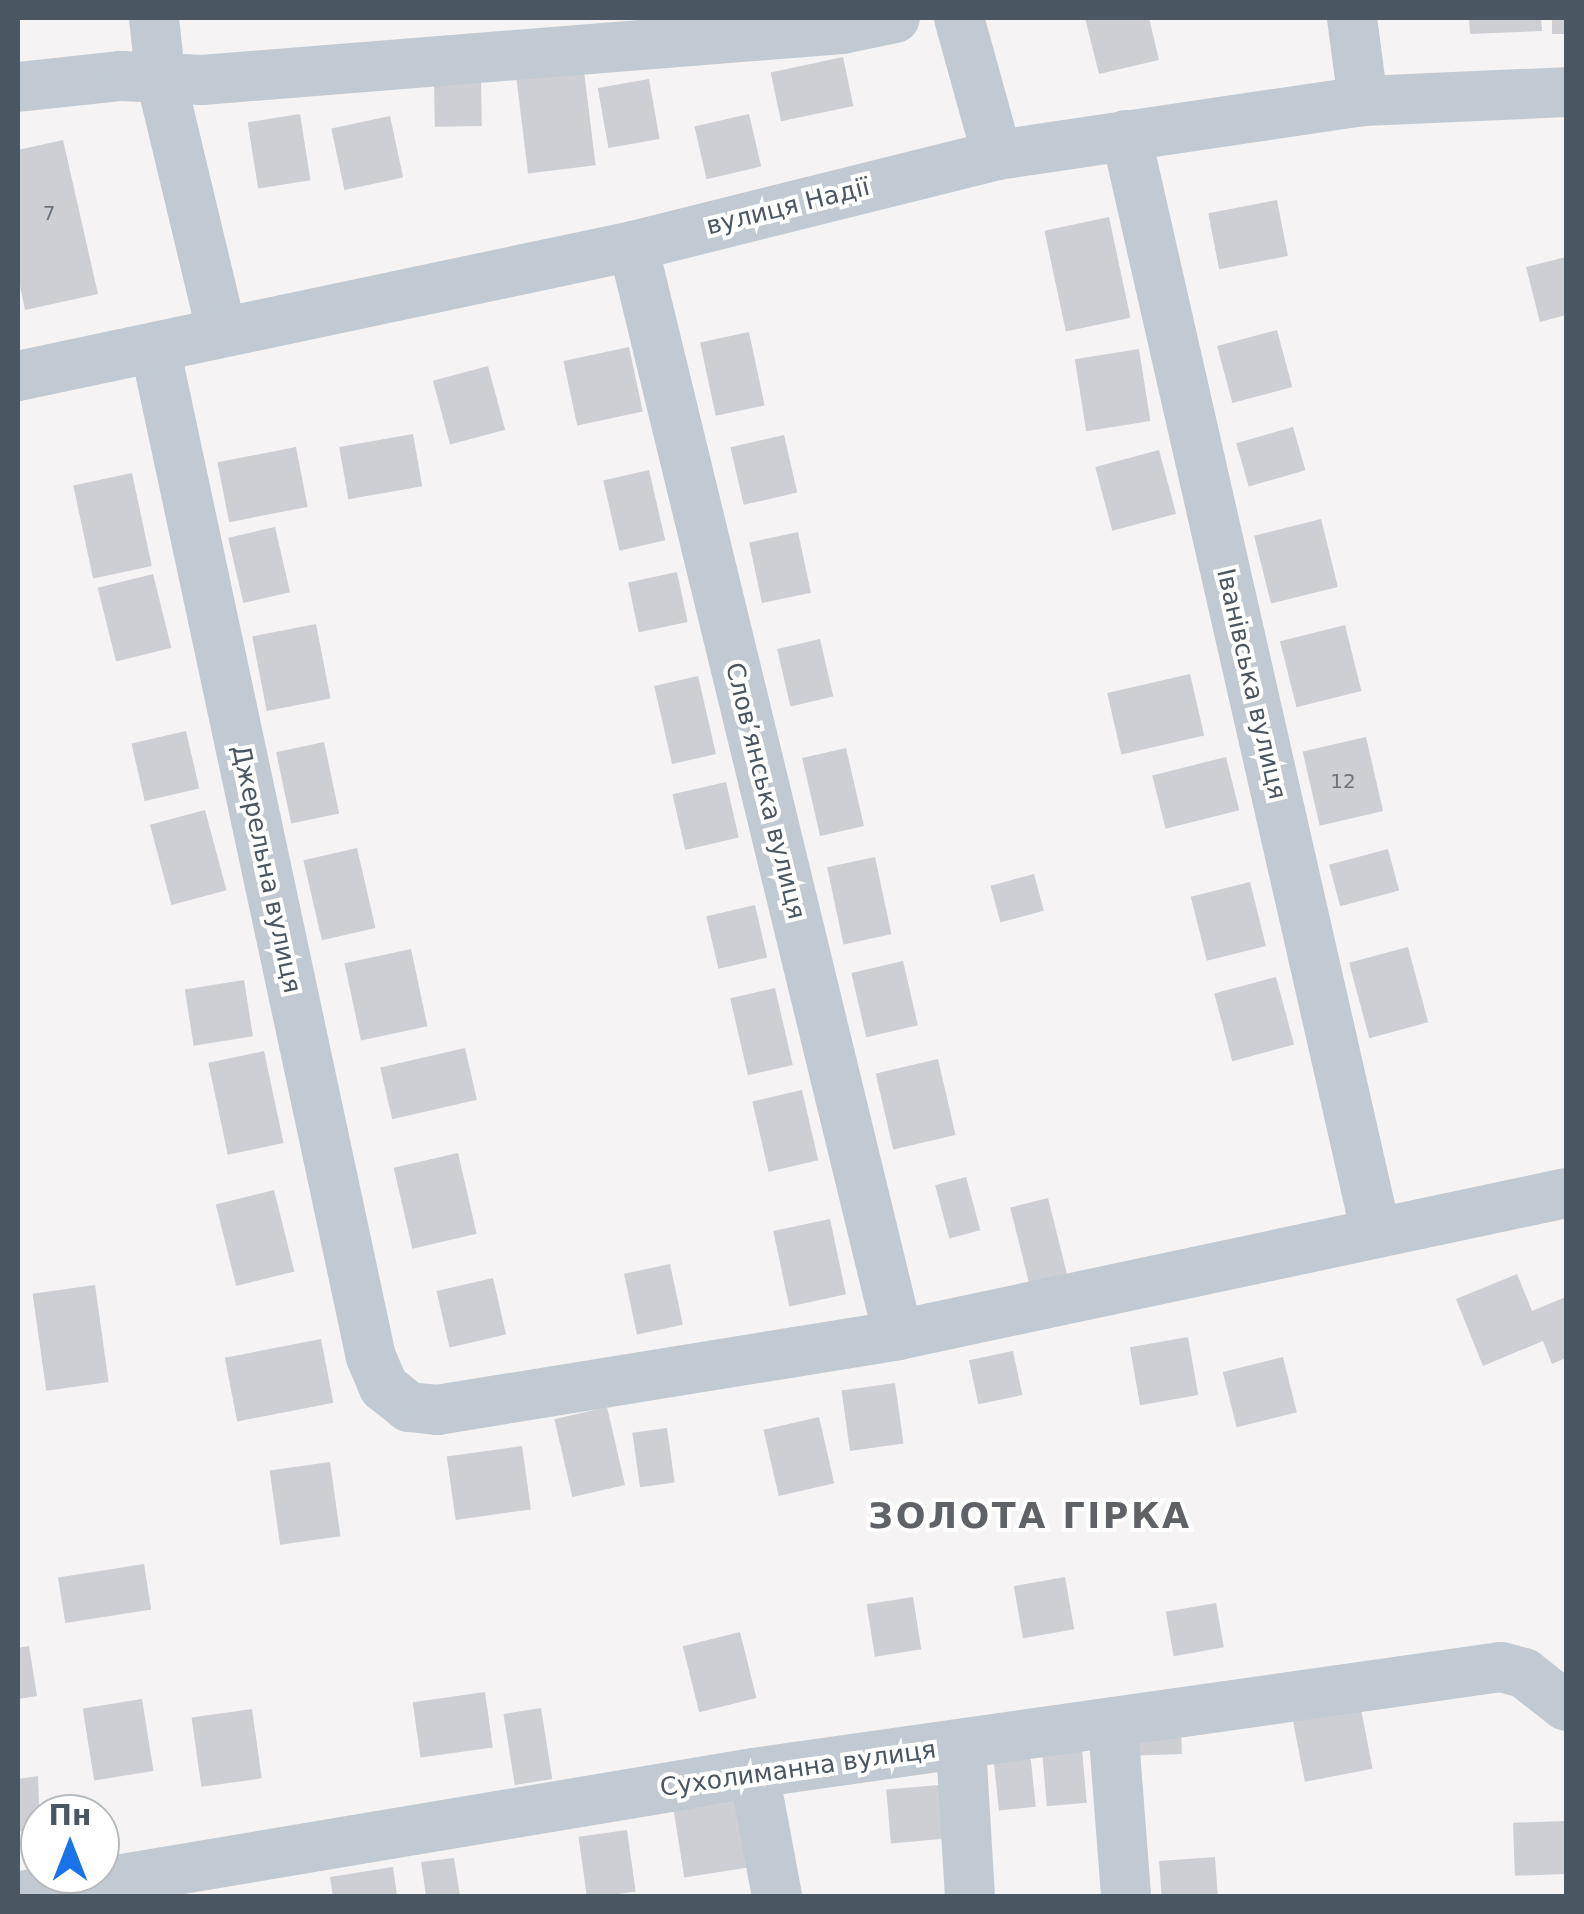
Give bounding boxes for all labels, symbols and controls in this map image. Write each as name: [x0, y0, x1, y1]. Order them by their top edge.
street label: вулиця Надії: [703, 172, 873, 242]
house number: 7: [43, 201, 55, 225]
street label: Іванівська вулиця: [1210, 566, 1292, 802]
street label: Словʼянська вулиця: [719, 660, 811, 922]
street label: Джерельна вулиця: [225, 742, 307, 996]
house number: 12: [1330, 769, 1356, 793]
district label: ЗОЛОТА ГІРКА: [868, 1495, 1192, 1537]
street label: Сухолиманна вулиця: [658, 1735, 938, 1803]
north arrow: [20, 1794, 120, 1894]
text: Пн: [49, 1799, 91, 1832]

